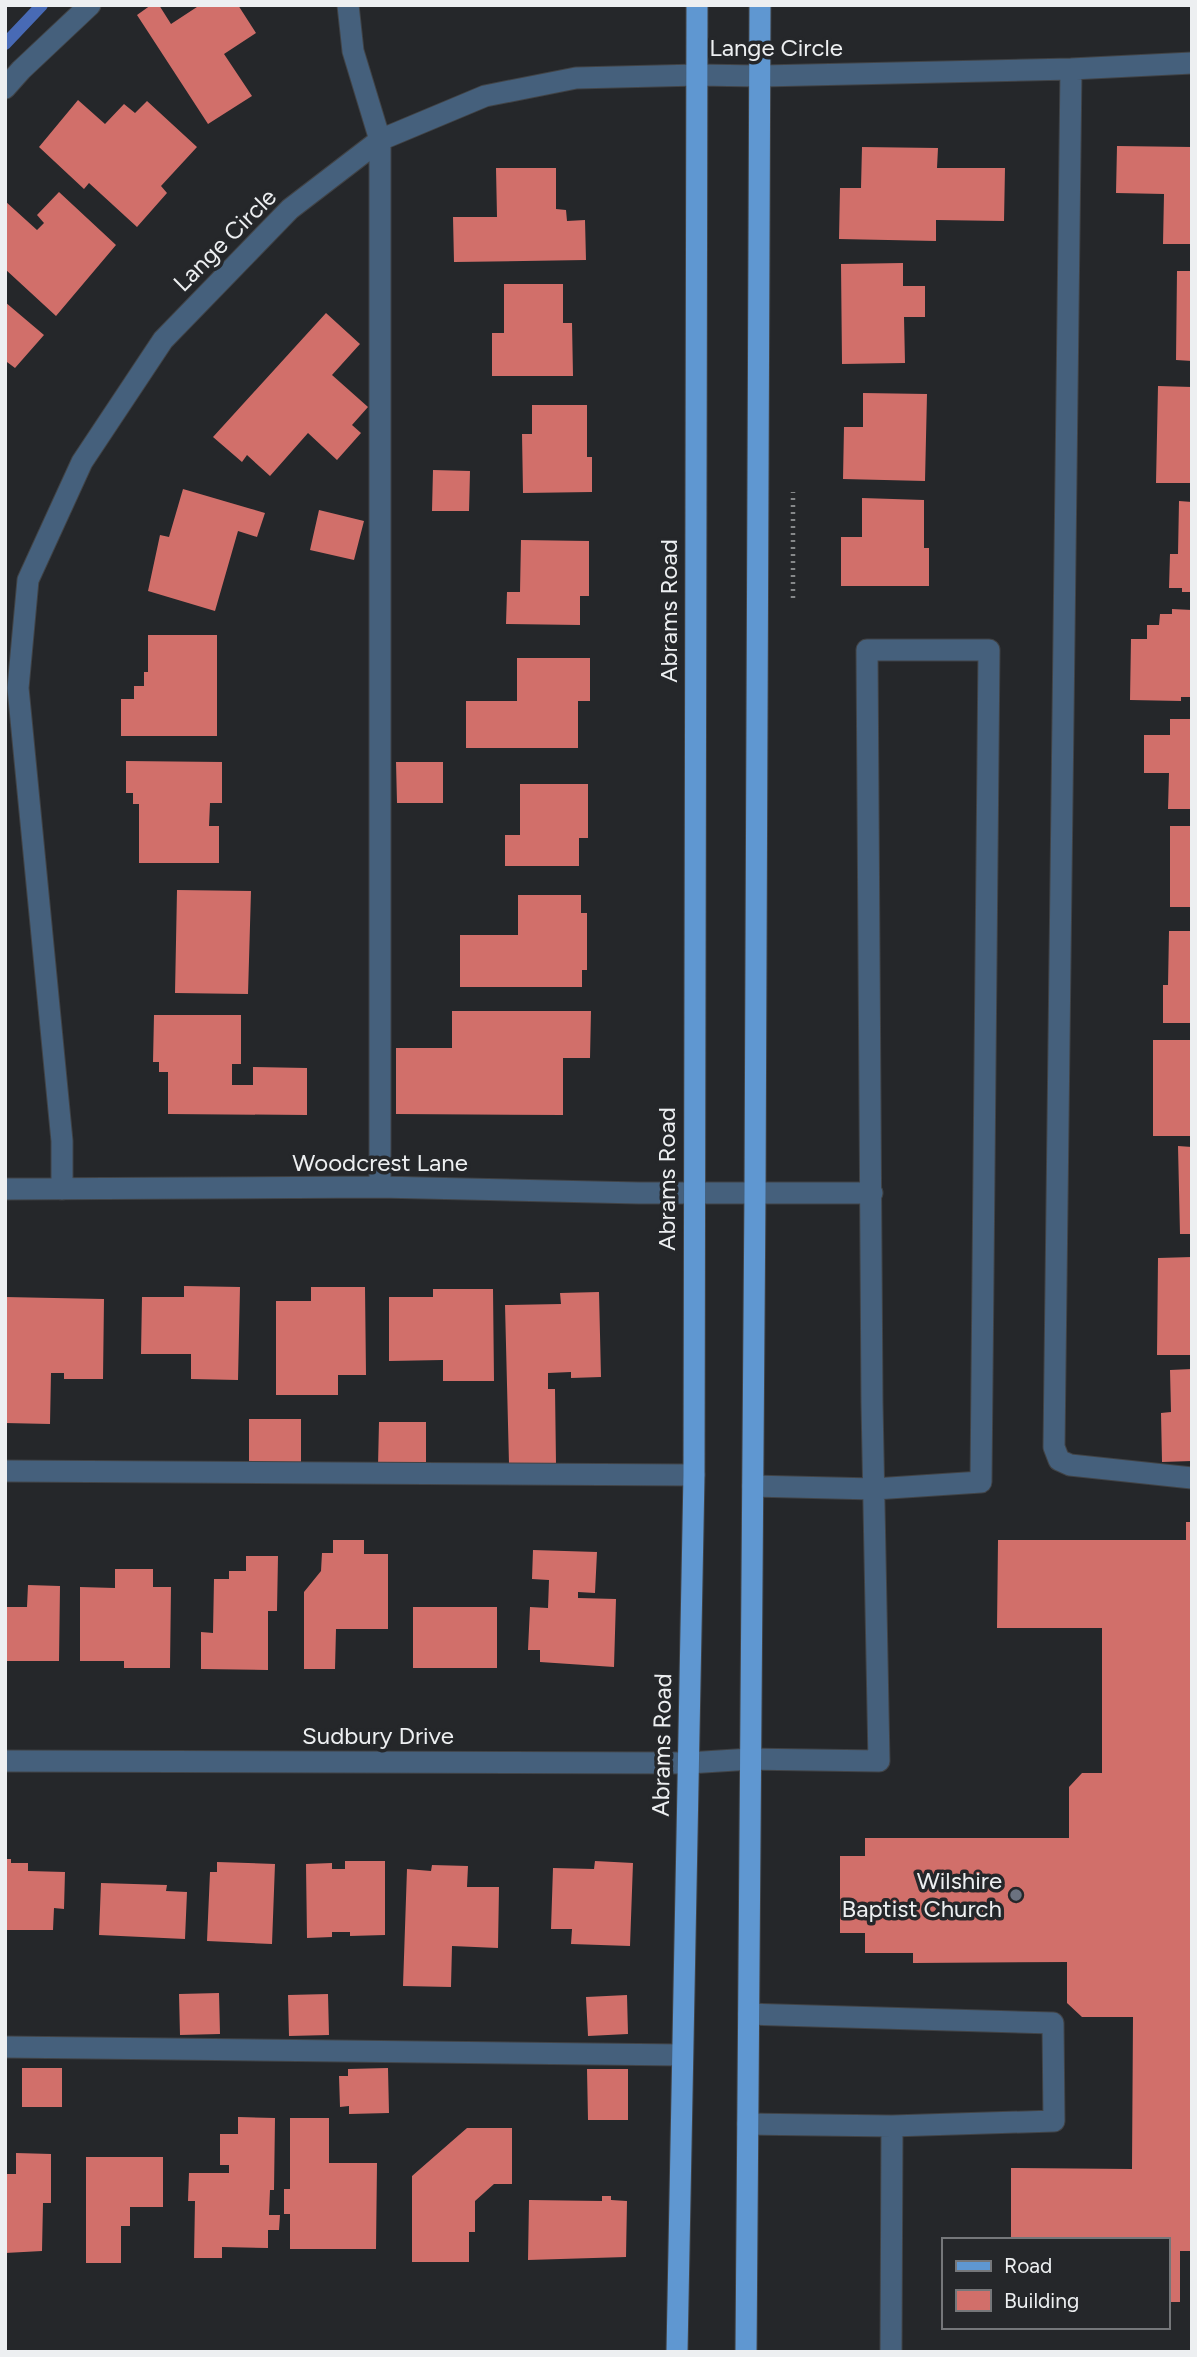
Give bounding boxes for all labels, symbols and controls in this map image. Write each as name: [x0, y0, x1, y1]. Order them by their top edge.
street label: Lange Circle: [709, 33, 843, 62]
street label: Lange Circle: [167, 182, 282, 297]
street label: Abrams Road: [654, 539, 683, 683]
street label: Abrams Road: [652, 1107, 681, 1251]
street label: Woodcrest Lane: [292, 1148, 468, 1177]
street label: Abrams Road: [646, 1673, 677, 1817]
street label: Sudbury Drive: [302, 1721, 454, 1750]
place label: Wilshire Baptist Church: [842, 1866, 1002, 1923]
marker: Wilshire Baptist Church: [1008, 1887, 1024, 1903]
legend: [942, 2238, 1169, 2329]
text: Road: [1004, 2253, 1052, 2278]
text: Building: [1004, 2288, 1079, 2313]

